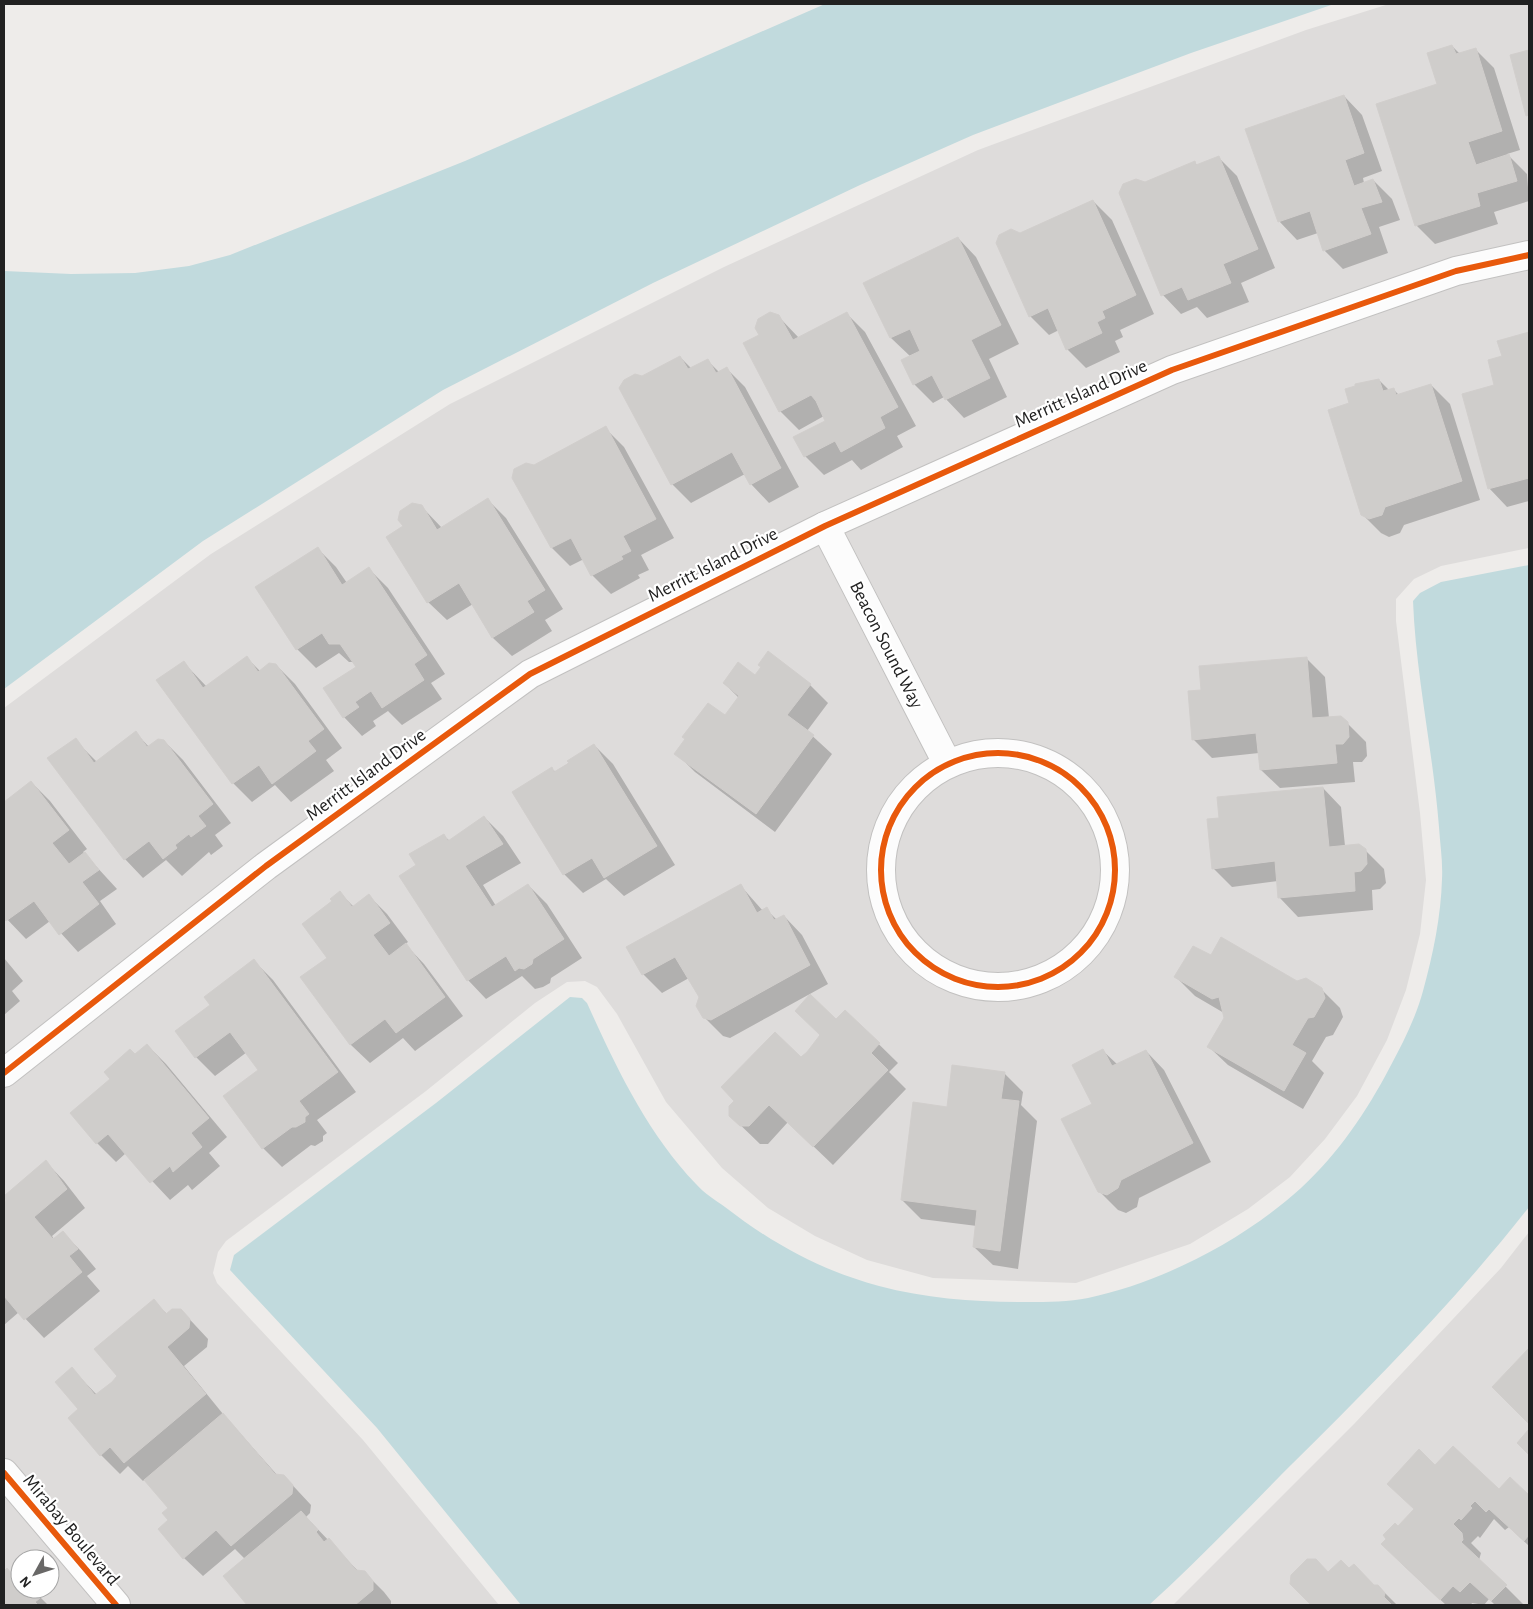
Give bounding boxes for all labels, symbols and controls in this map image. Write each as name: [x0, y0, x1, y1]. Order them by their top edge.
street label: Merritt Island Drive: [1012, 356, 1150, 432]
street label: Merritt Island Drive: [645, 524, 781, 606]
street label: Beacon Sound Way: [846, 578, 926, 712]
street label: Merritt Island Drive: [303, 725, 429, 825]
street label: Mirabay Boulevard: [19, 1471, 123, 1589]
north arrow: [10, 1549, 60, 1599]
text: N: [17, 1573, 34, 1590]

